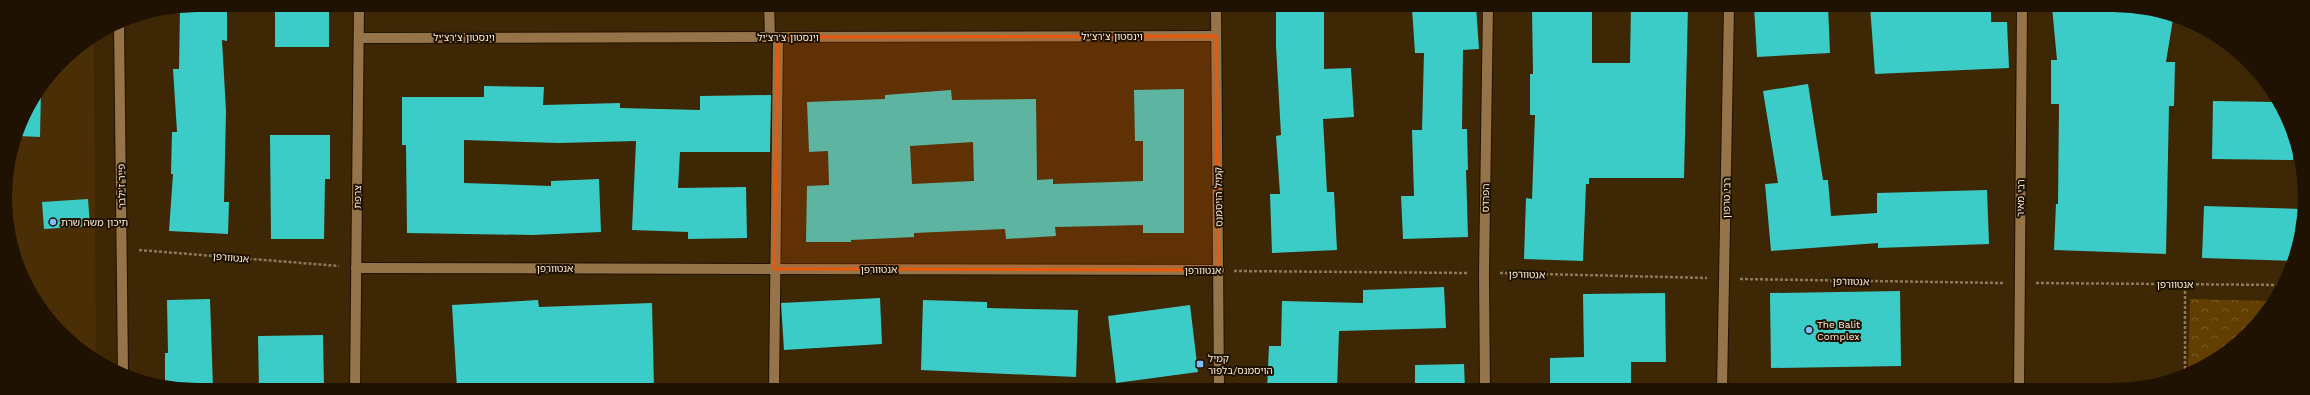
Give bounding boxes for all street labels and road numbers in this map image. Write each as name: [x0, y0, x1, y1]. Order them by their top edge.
street label: וינסטון צ'רצ'יל: [1081, 31, 1143, 42]
street label: וינסטון צ'רצ'יל: [433, 32, 495, 43]
street label: וינסטון צ'רצ'יל: [757, 32, 819, 43]
street label: פייר ז'ילבר: [116, 164, 127, 208]
street label: קמיל הויסמנס: [1212, 167, 1225, 227]
street label: רבי טרפון: [1721, 178, 1732, 218]
street label: רבי מאיר: [2015, 179, 2026, 217]
street label: הפרדס: [1480, 183, 1491, 213]
street label: צרפת: [352, 185, 363, 209]
street label: אנטוורפן: [212, 250, 250, 265]
street label: אנטוורפן: [537, 263, 573, 274]
street label: אנטוורפן: [861, 264, 897, 275]
street label: אנטוורפן: [1185, 265, 1221, 276]
street label: אנטוורפן: [1509, 269, 1545, 280]
street label: אנטוורפן: [1833, 276, 1869, 287]
street label: אנטוורפן: [2157, 279, 2193, 290]

